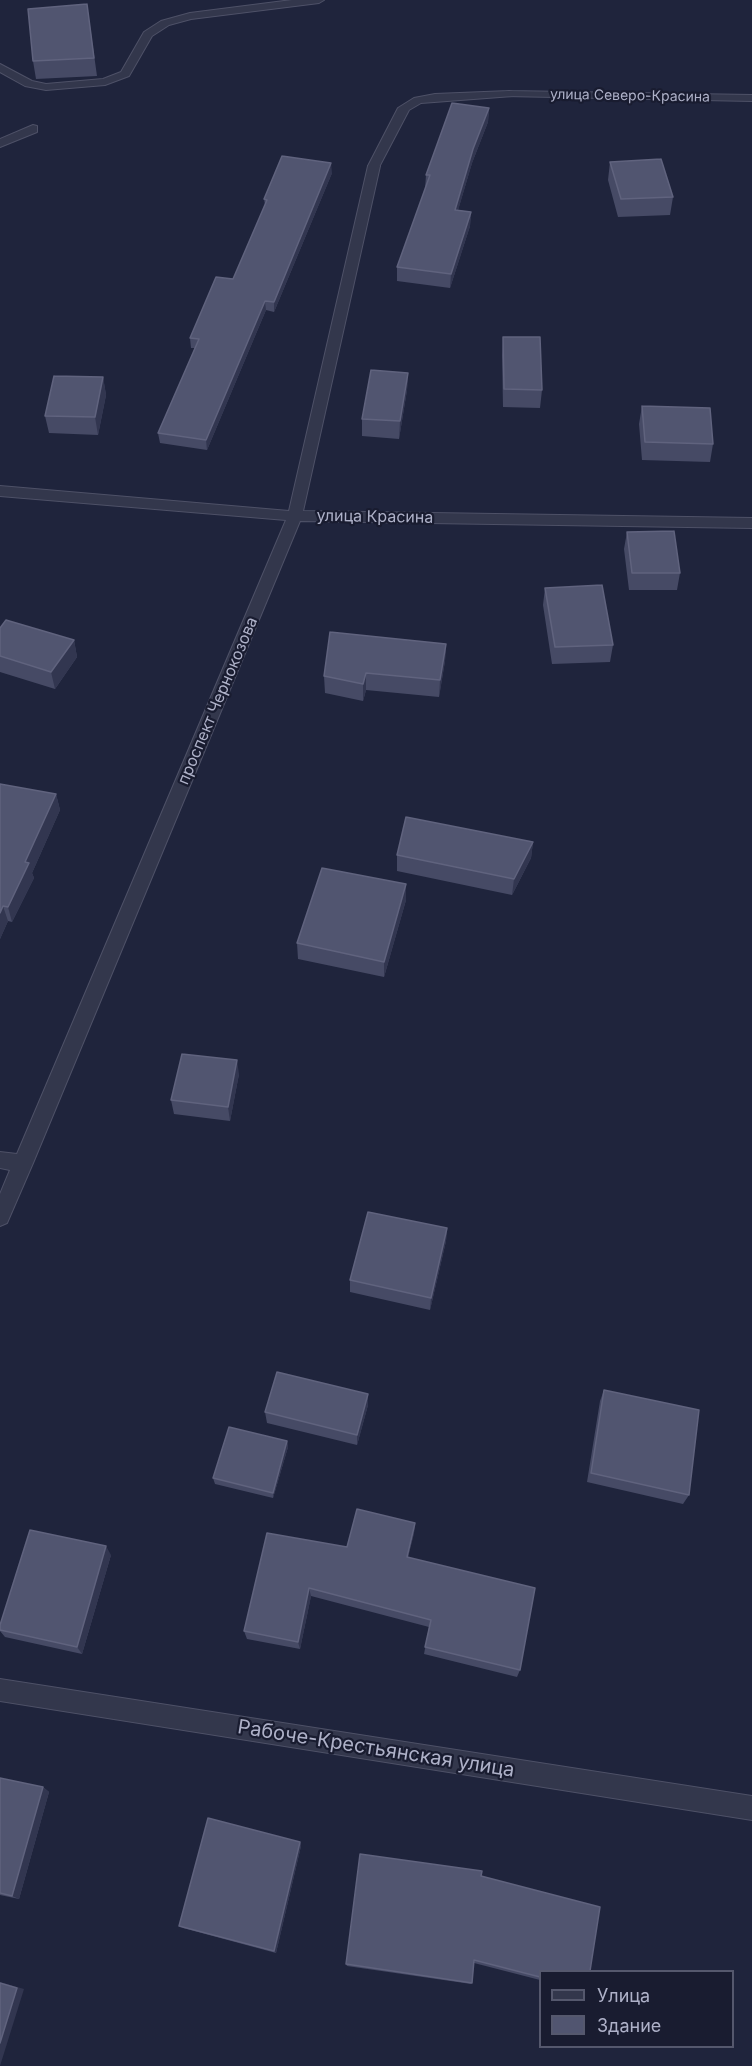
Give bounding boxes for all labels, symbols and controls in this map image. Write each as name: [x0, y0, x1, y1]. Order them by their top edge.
street label: улица Северо-Красина: [550, 86, 710, 106]
street label: улица Красина: [316, 506, 434, 528]
street label: проспект Чернокозова: [174, 614, 262, 788]
street label: Рабоче-Крестьянская улица: [236, 1715, 516, 1783]
legend: [539, 1970, 734, 2048]
text: Улица: [597, 1985, 650, 2006]
text: Здание: [597, 2015, 661, 2036]

